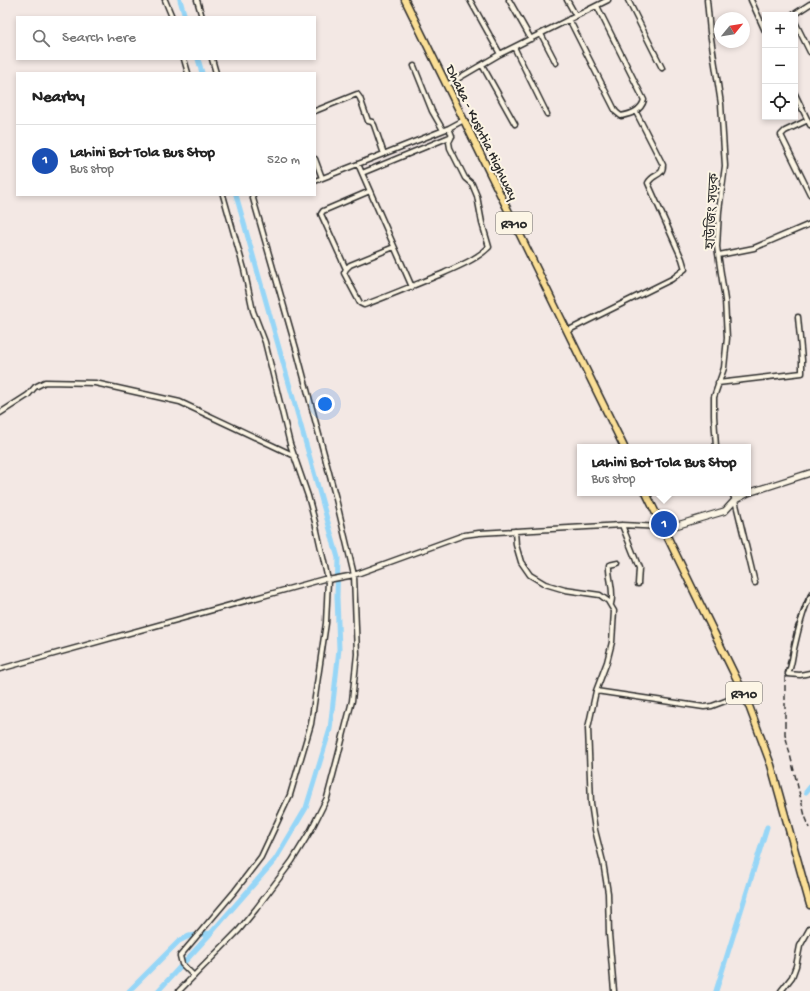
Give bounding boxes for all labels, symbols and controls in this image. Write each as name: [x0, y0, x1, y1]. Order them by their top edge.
north arrow: [714, 12, 750, 48]
map controls: [762, 12, 798, 120]
button: +: [762, 12, 798, 48]
search box: [16, 16, 316, 60]
icon: search: [30, 27, 52, 49]
text: Search here: [62, 29, 136, 47]
button: −: [762, 48, 798, 84]
street label: Dhaka - Kushtia Highway: [440, 62, 521, 204]
button: locate: [762, 84, 798, 120]
text: Nearby: [32, 88, 85, 108]
text: Lahini Bot Tola Bus Stop: [70, 144, 215, 162]
text: 1: [42, 153, 48, 168]
text: 520 m: [267, 153, 300, 168]
text: Bus stop: [70, 162, 114, 177]
street label: হাউজিং সড়ক: [701, 172, 724, 251]
road number: R710: [496, 212, 532, 234]
your location: [315, 394, 335, 414]
popup: [577, 444, 751, 496]
text: Lahini Bot Tola Bus Stop: [592, 454, 736, 472]
text: Bus stop: [592, 472, 635, 487]
pin: 1: [651, 509, 677, 539]
road number: R710: [726, 682, 762, 704]

